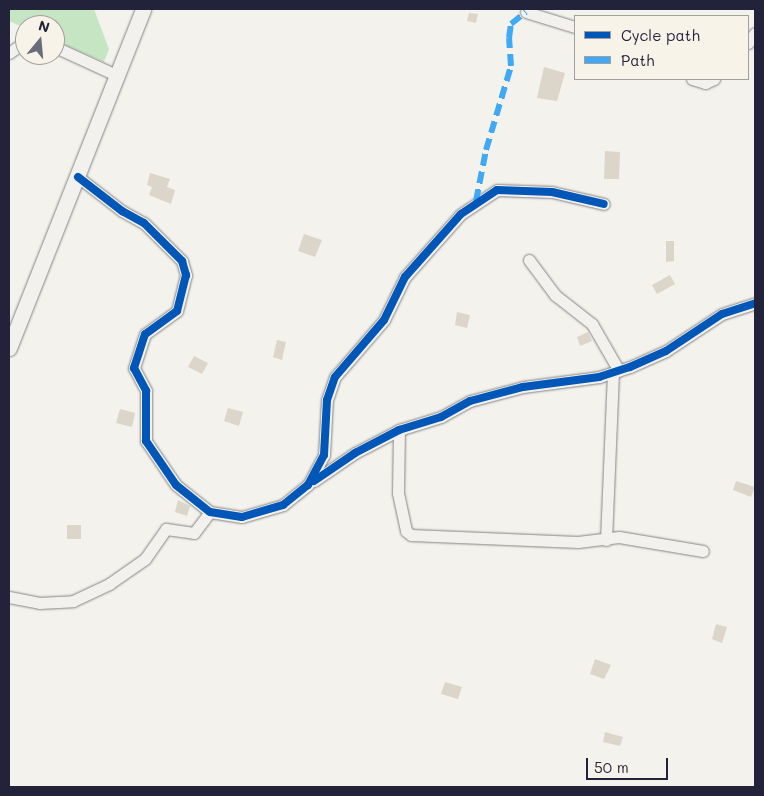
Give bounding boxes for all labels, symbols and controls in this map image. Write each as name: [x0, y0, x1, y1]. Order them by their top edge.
north arrow: [15, 15, 65, 65]
text: N: [36, 15, 52, 37]
legend: [574, 15, 749, 80]
text: Cycle path: [621, 25, 700, 45]
text: Path: [621, 50, 655, 70]
scale bar: [589, 748, 672, 780]
text: 50 m: [594, 757, 629, 777]

